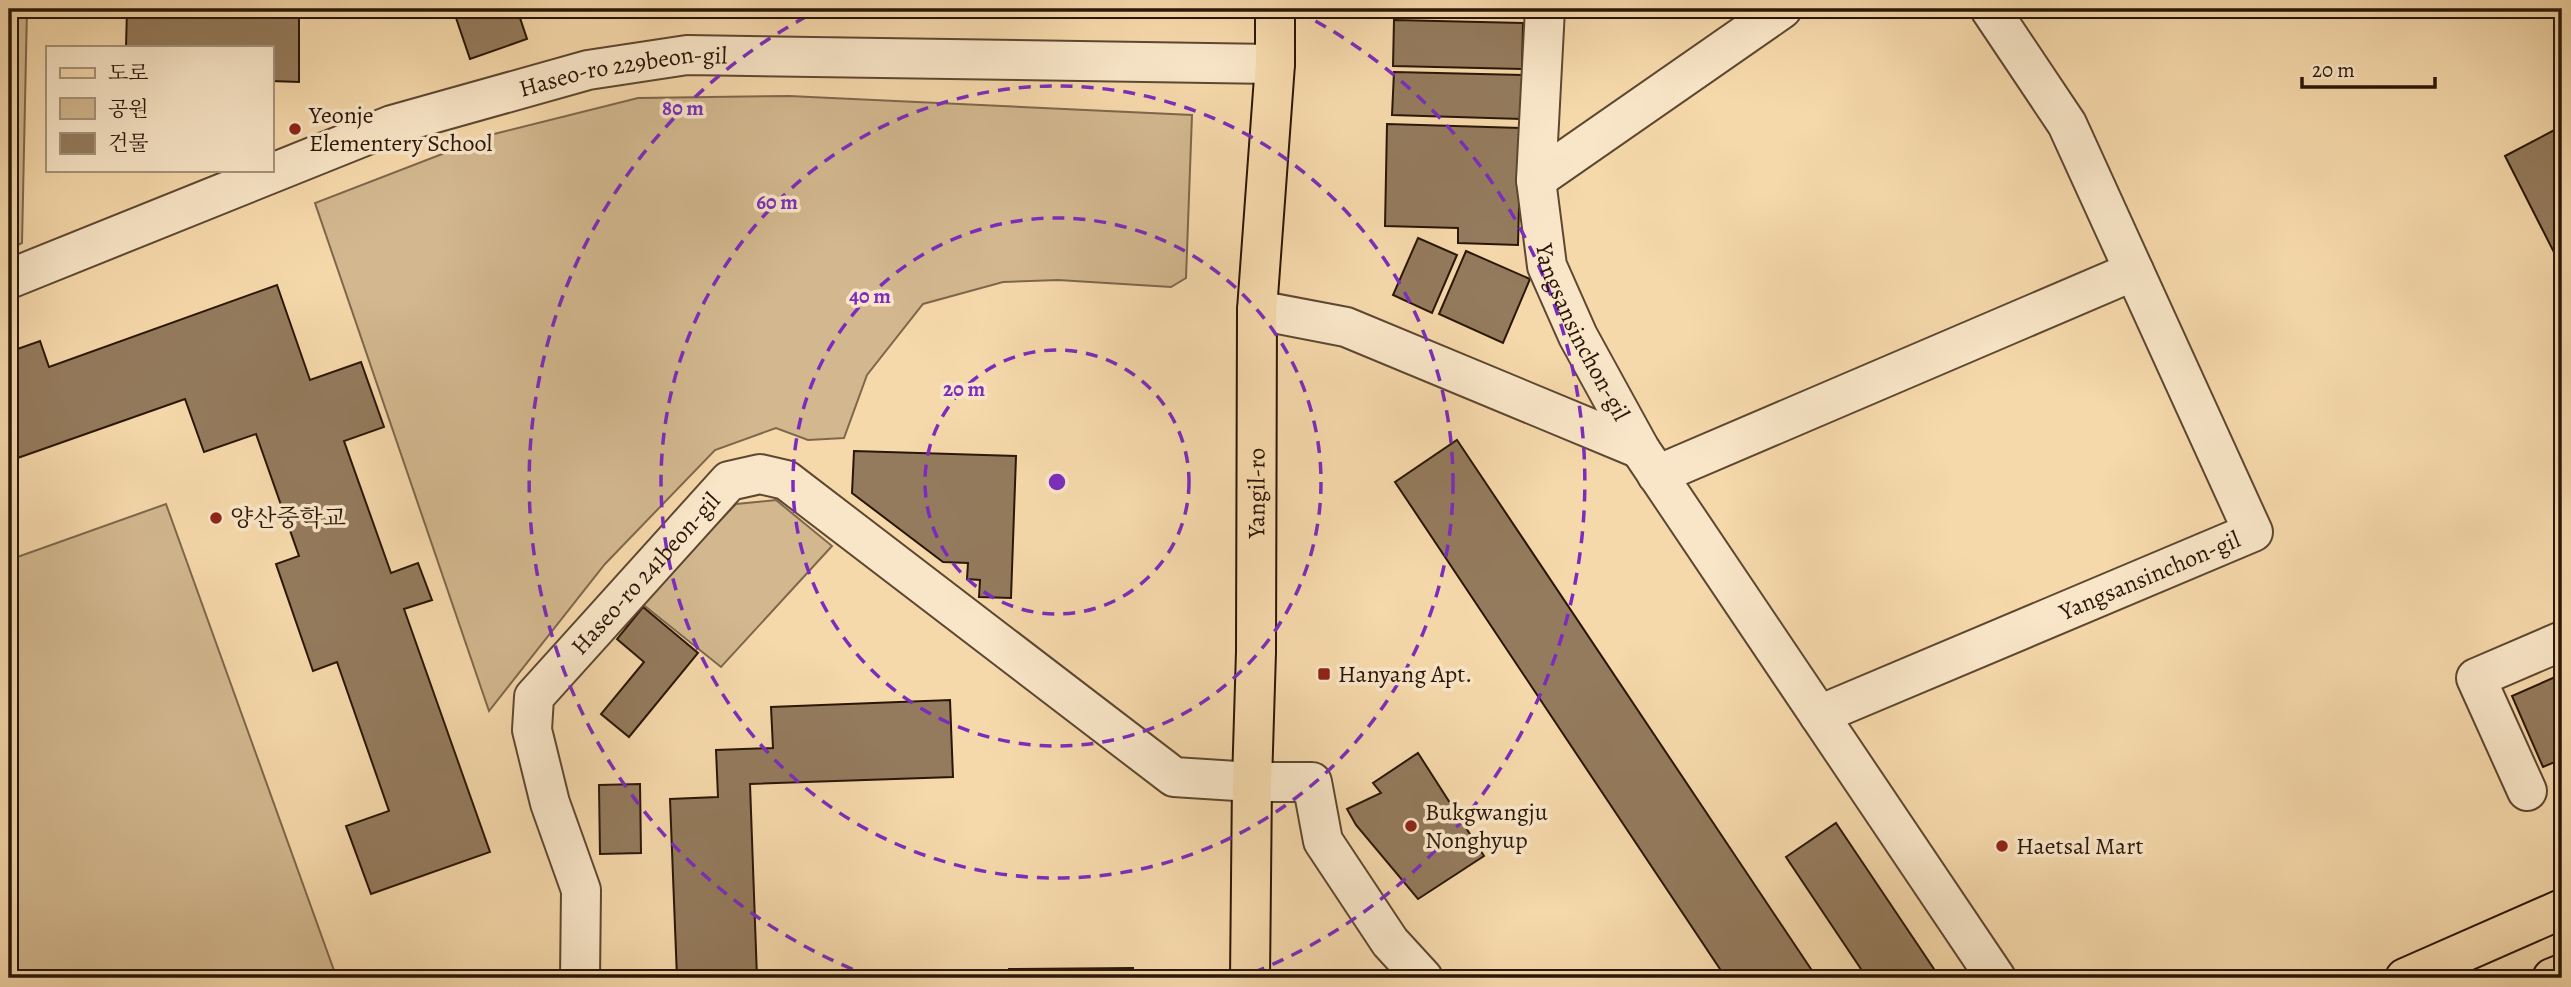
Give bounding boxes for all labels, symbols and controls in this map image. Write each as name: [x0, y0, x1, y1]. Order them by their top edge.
street label: Haseo-ro 229beon-gil: [515, 38, 728, 105]
legend: [46, 46, 273, 172]
scale bar: [2302, 46, 2434, 90]
text: 20 m: [2312, 56, 2355, 84]
text: 도로: [108, 59, 149, 87]
text: 80 m: [662, 94, 704, 122]
text: 공원: [108, 95, 149, 123]
place label: Yeonje Elementery School: [308, 99, 492, 159]
marker: Yeonje Elementery School: [287, 121, 303, 137]
text: 건물: [108, 129, 149, 157]
text: 60 m: [756, 188, 798, 216]
street label: Yangsansinchon-gil: [1528, 241, 1637, 426]
text: 40 m: [849, 282, 891, 310]
text: 20 m: [943, 375, 985, 403]
street label: Yangil-ro: [1240, 448, 1273, 539]
centre of rings: [1045, 470, 1069, 494]
street label: Haseo-ro 241beon-gil: [564, 485, 727, 662]
place label: 양산중학교: [230, 502, 346, 534]
marker: 양산중학교: [208, 510, 224, 526]
street label: Yangsansinchon-gil: [2054, 523, 2245, 628]
place label: Hanyang Apt.: [1338, 658, 1472, 690]
marker: Hanyang Apt.: [1316, 666, 1332, 682]
place label: Bukgwangju Nonghyup: [1425, 796, 1548, 856]
marker: Bukgwangju Nonghyup: [1403, 818, 1419, 834]
place label: Haetsal Mart: [2016, 830, 2143, 862]
marker: Haetsal Mart: [1994, 838, 2010, 854]

